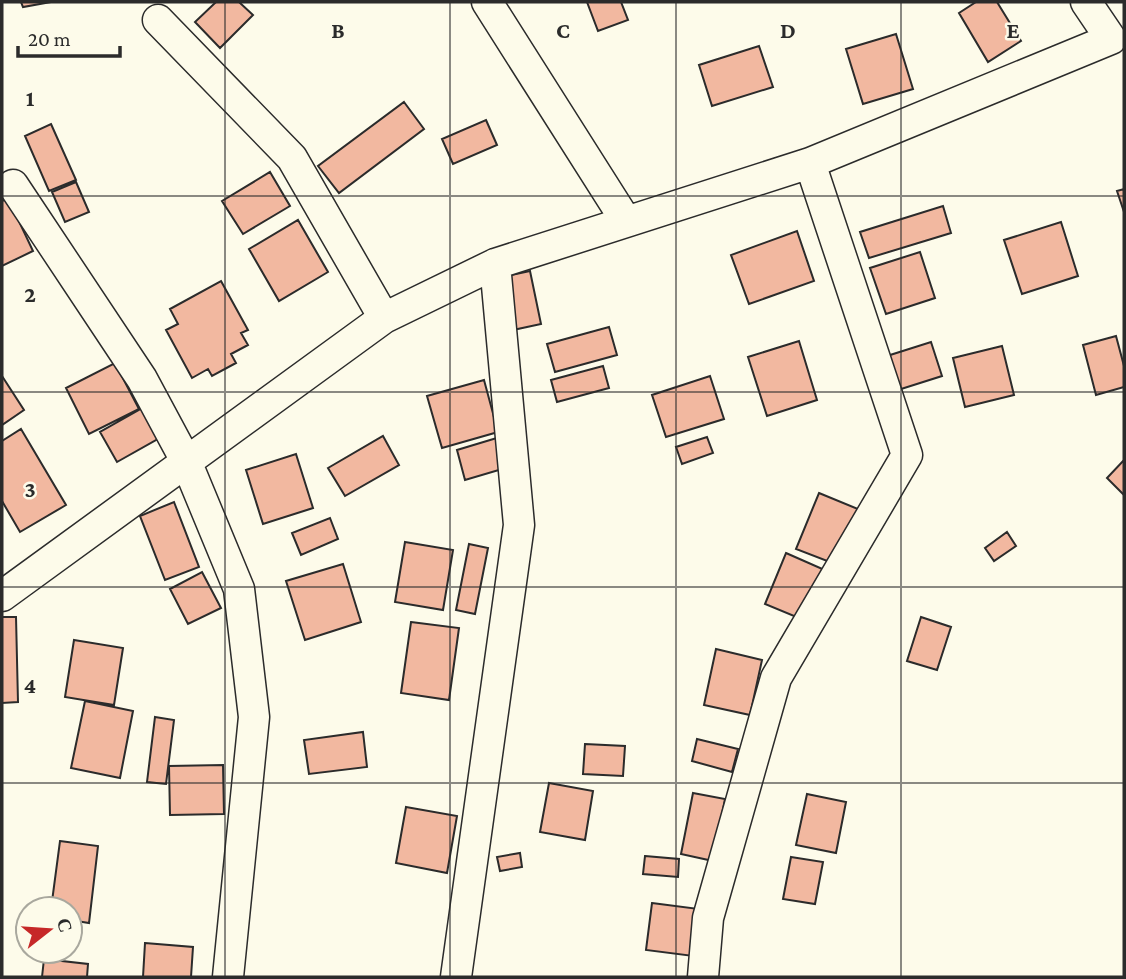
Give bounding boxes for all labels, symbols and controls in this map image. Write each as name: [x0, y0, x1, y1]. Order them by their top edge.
scale bar: [18, 14, 119, 58]
text: B: [331, 17, 345, 43]
text: C: [556, 17, 570, 43]
text: D: [780, 17, 796, 43]
text: E: [1006, 17, 1020, 43]
text: 20 m: [28, 27, 71, 51]
text: 1: [26, 85, 35, 111]
text: 2: [24, 281, 36, 307]
text: 3: [24, 476, 36, 502]
text: 4: [24, 672, 36, 698]
north arrow: [14, 895, 84, 965]
text: С: [53, 916, 77, 935]

